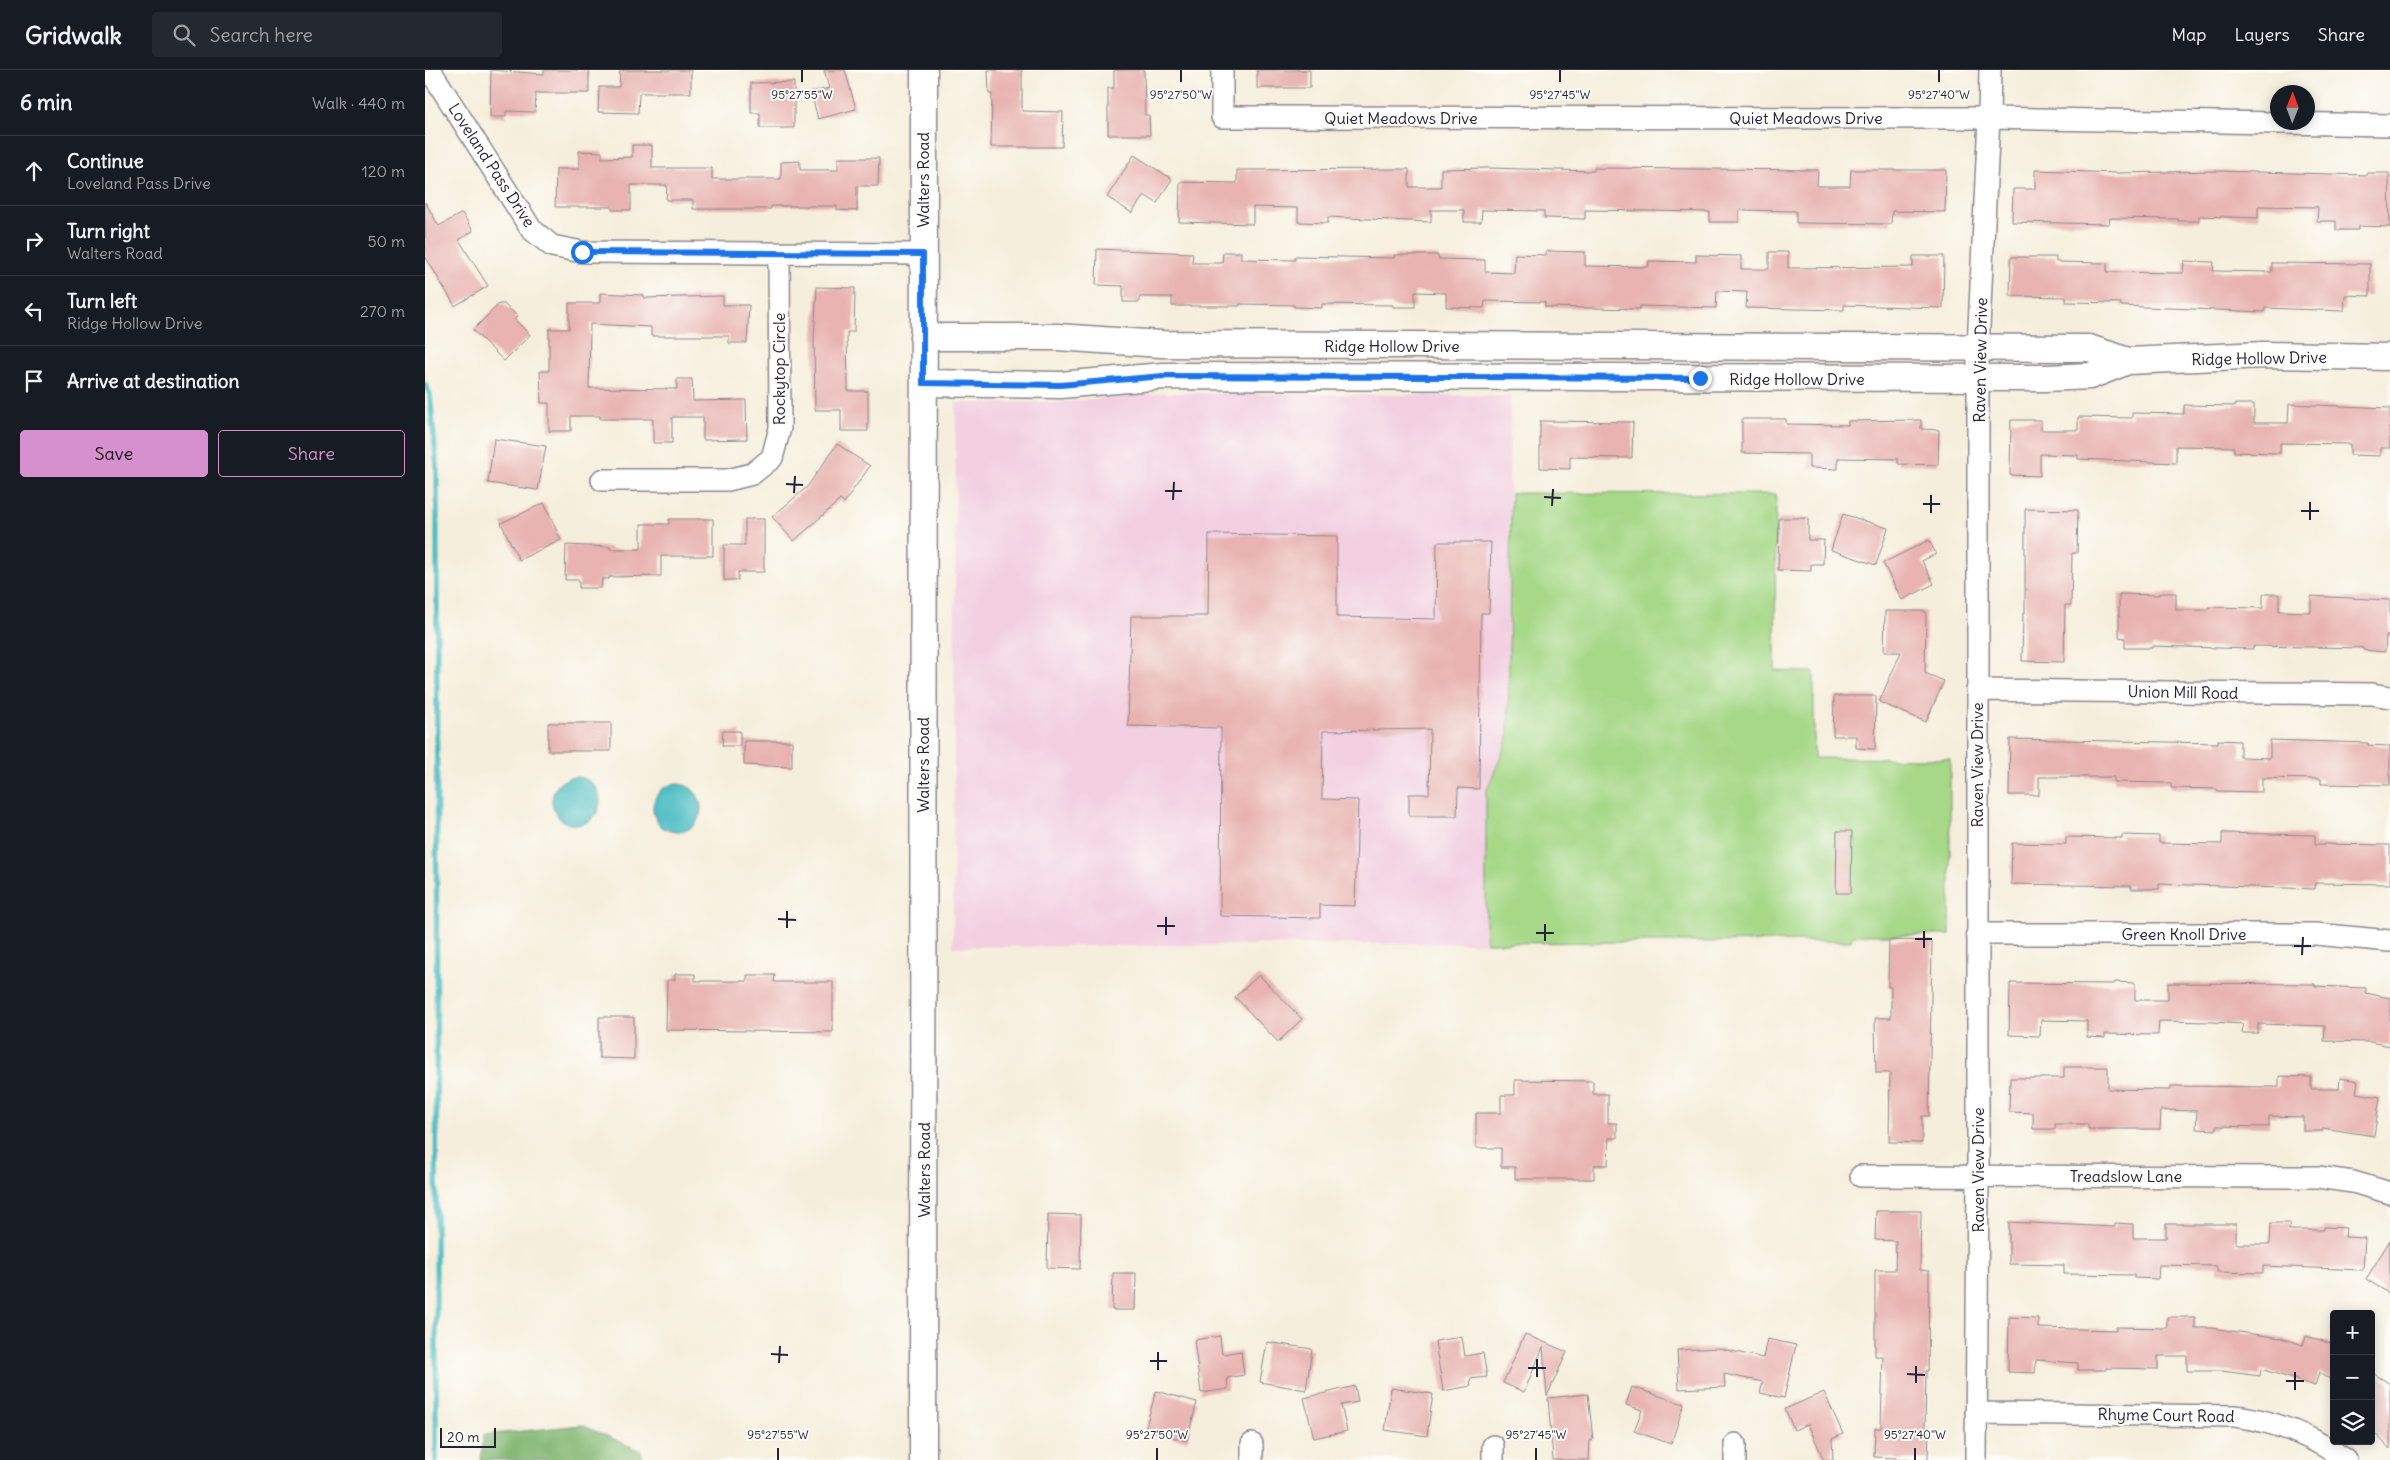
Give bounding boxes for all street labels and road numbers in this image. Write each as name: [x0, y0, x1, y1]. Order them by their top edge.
street label: Loveland Pass Drive: [444, 99, 540, 231]
street label: Quiet Meadows Drive: [1324, 108, 1478, 128]
street label: Quiet Meadows Drive: [1729, 108, 1883, 128]
street label: Walters Road: [913, 132, 933, 228]
street label: Raven View Drive: [1969, 297, 1991, 423]
street label: Rockytop Circle: [769, 313, 789, 425]
street label: Ridge Hollow Drive: [1324, 336, 1460, 356]
street label: Ridge Hollow Drive: [2191, 347, 2327, 369]
street label: Ridge Hollow Drive: [1729, 369, 1865, 389]
street label: Union Mill Road: [2127, 681, 2239, 703]
street label: Raven View Drive: [1967, 702, 1987, 828]
street label: Walters Road: [913, 717, 933, 813]
street label: Green Knoll Drive: [2122, 924, 2246, 944]
street label: Raven View Drive: [1968, 1107, 1988, 1233]
street label: Walters Road: [914, 1122, 934, 1218]
street label: Treadslow Lane: [2070, 1166, 2182, 1186]
street label: Rhyme Court Road: [2097, 1404, 2235, 1426]

